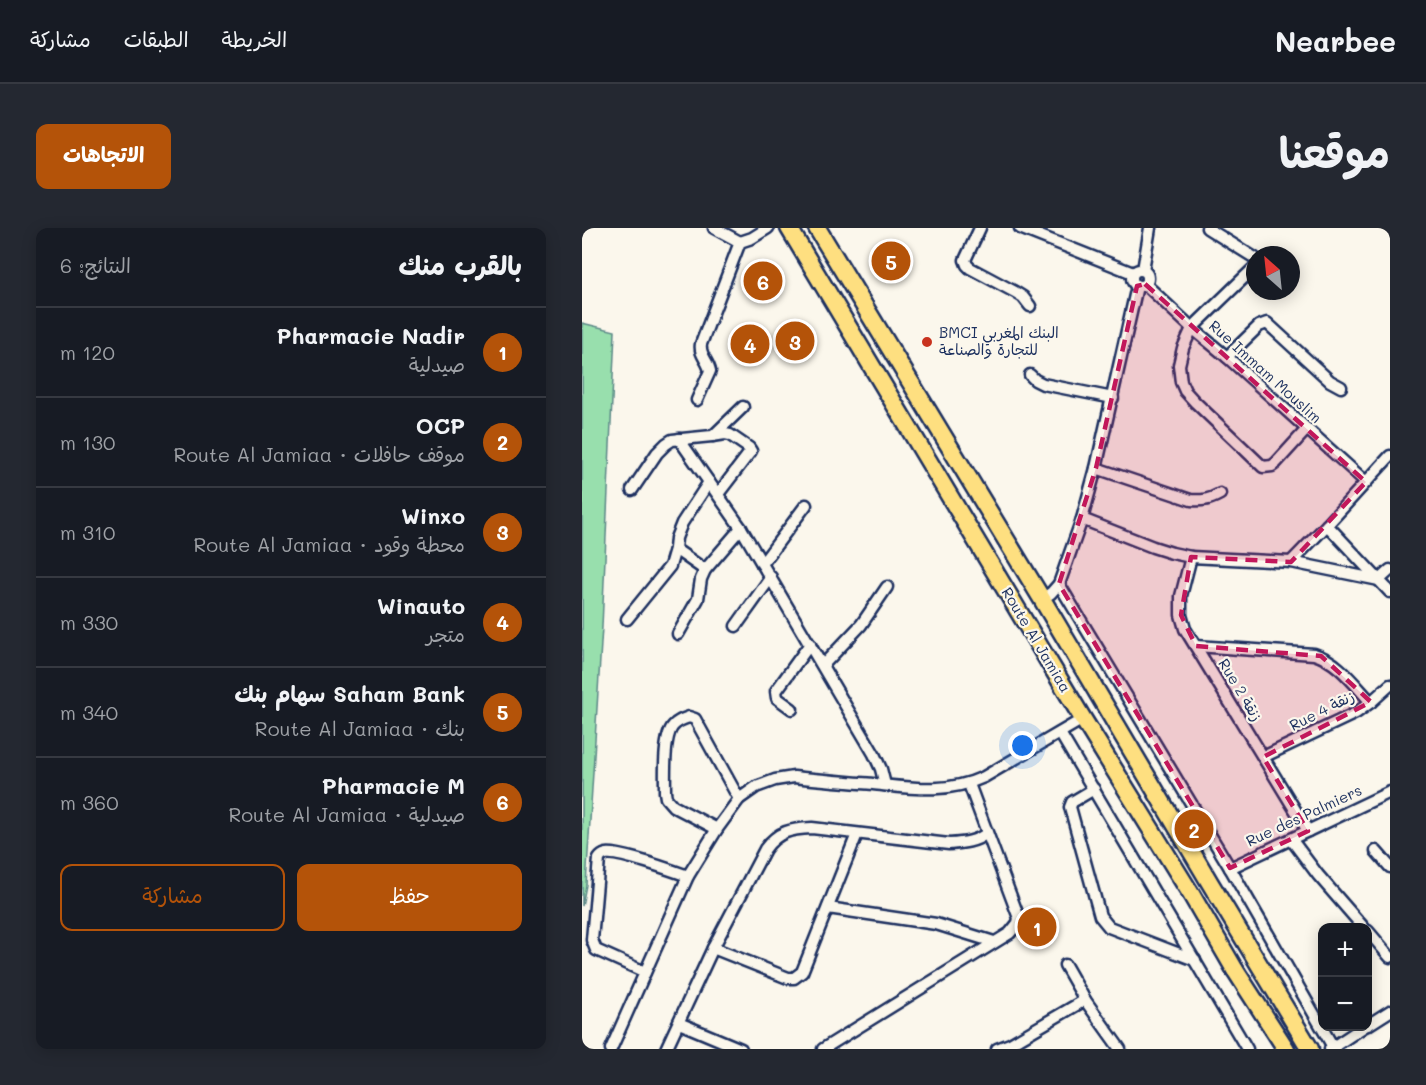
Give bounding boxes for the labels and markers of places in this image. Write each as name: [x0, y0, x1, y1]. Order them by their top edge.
pin: 5: [872, 238, 910, 284]
pin: 6: [744, 259, 783, 304]
pin: 3: [776, 318, 814, 364]
pin: 4: [730, 322, 770, 366]
place label: BMCI البنك المغربي للتجارة والصناعة: [939, 322, 1059, 360]
marker: BMCI البنك المغربي للتجارة والصناعة: [920, 335, 934, 349]
pin: 2: [1174, 806, 1214, 852]
pin: 1: [1018, 904, 1056, 950]

